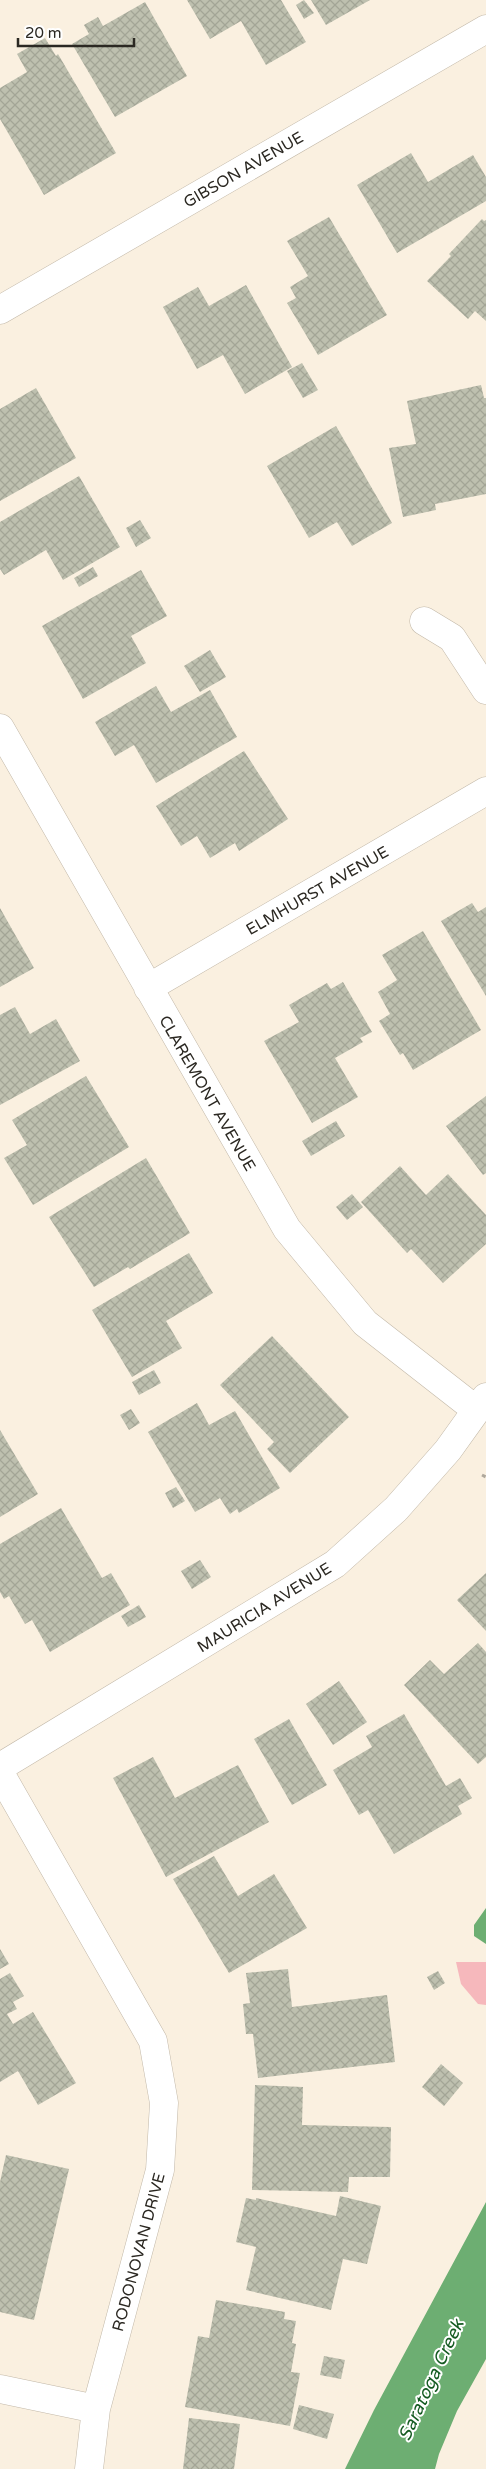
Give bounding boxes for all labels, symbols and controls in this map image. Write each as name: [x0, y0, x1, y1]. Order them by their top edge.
scale bar: [18, 15, 134, 47]
text: 20 m: [25, 24, 62, 42]
street label: GIBSON AVENUE: [180, 127, 307, 212]
street label: ELMHURST AVENUE: [243, 842, 392, 940]
street label: CLAREMONT AVENUE: [154, 1012, 260, 1175]
street label: MAURICIA AVENUE: [194, 1558, 335, 1657]
street label: RODONOVAN DRIVE: [108, 2171, 170, 2334]
water label: Saratoga Creek: [393, 2315, 469, 2444]

